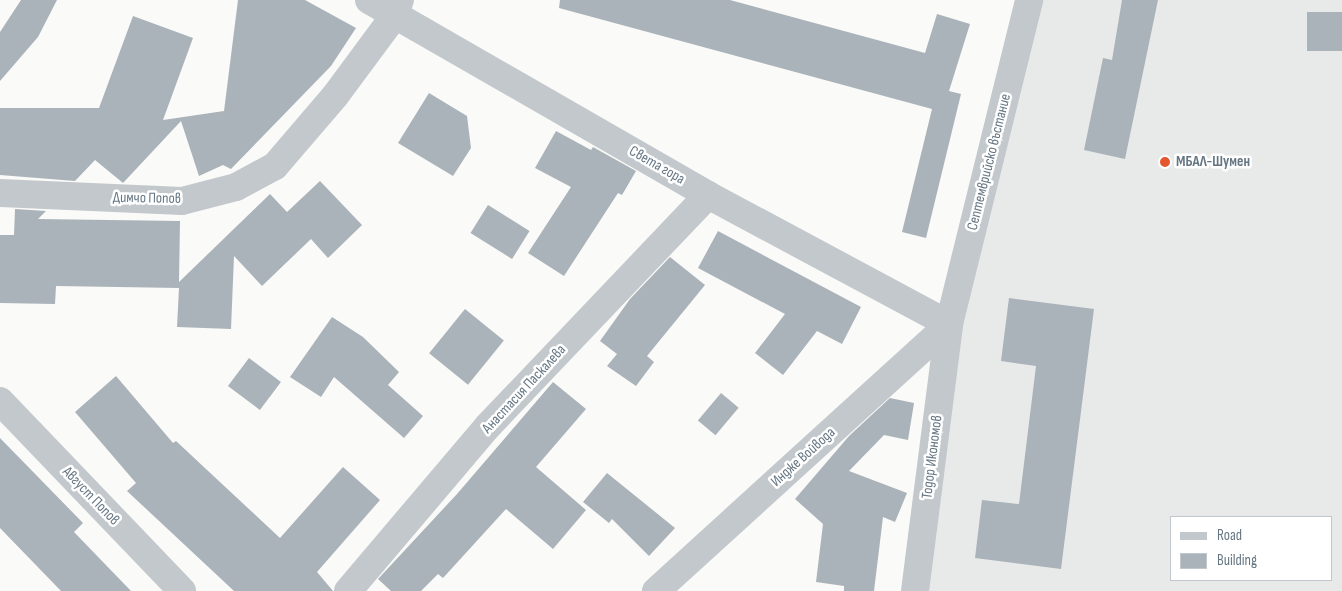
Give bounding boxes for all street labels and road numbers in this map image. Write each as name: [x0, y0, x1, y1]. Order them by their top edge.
street label: Септемврийско въстание: [963, 92, 1015, 232]
street label: Света гора: [626, 142, 688, 188]
street label: Димчо Попов: [113, 188, 181, 208]
street label: Анастасия Паскалева: [478, 341, 570, 437]
street label: Тодор Икономов: [918, 414, 946, 500]
street label: Индже Войвода: [767, 423, 839, 491]
street label: Август Попов: [59, 463, 123, 529]

